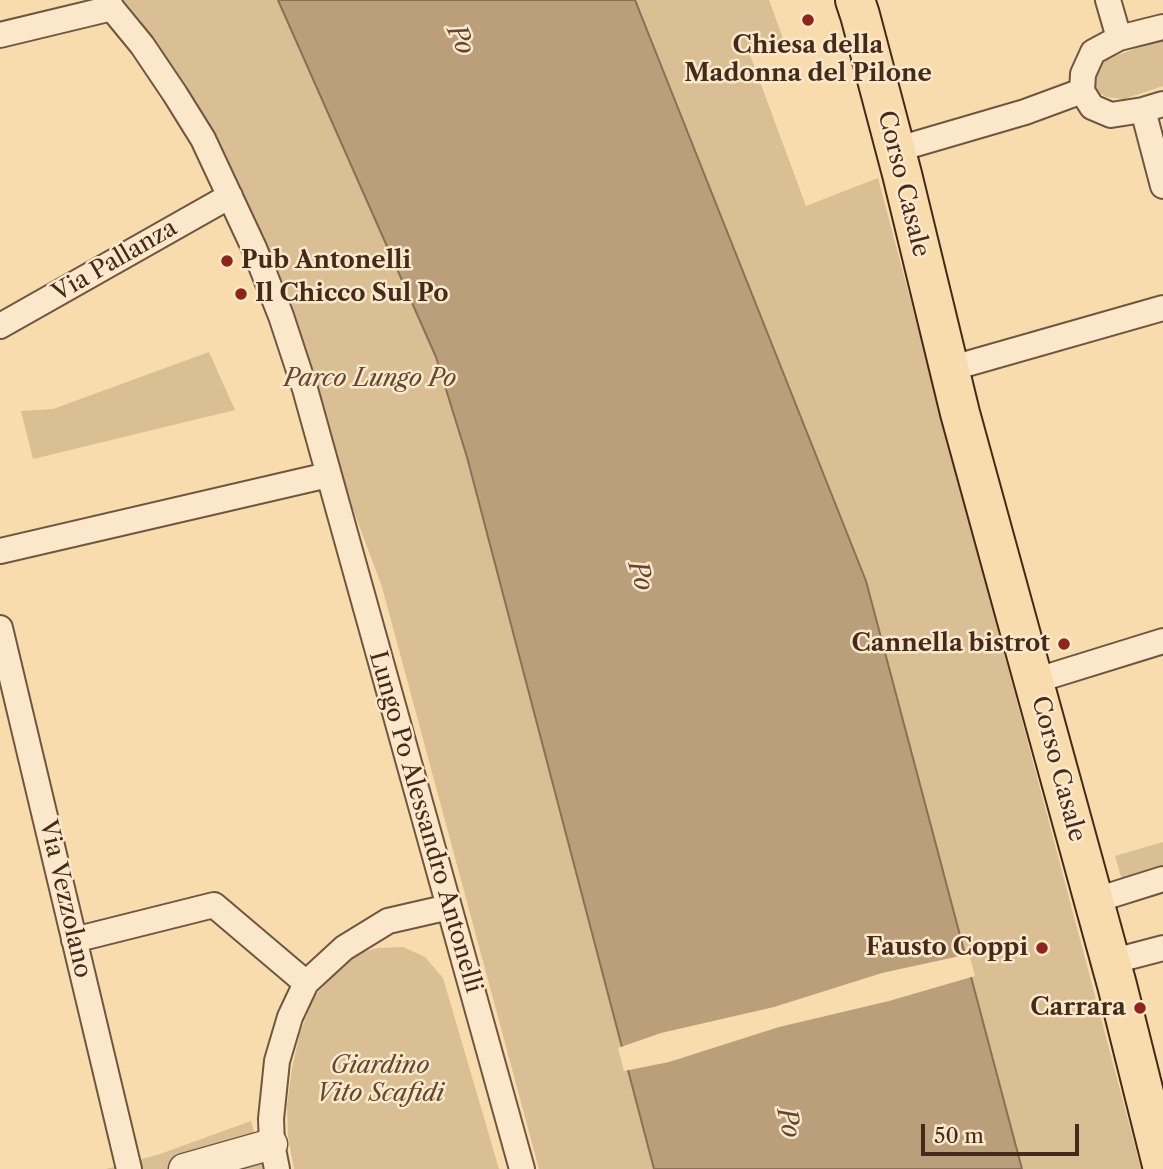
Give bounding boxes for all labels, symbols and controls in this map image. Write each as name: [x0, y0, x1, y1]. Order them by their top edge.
marker: Chiesa della Madonna del Pilone: [800, 12, 816, 28]
water label: Po: [439, 20, 481, 60]
place label: Chiesa della Madonna del Pilone: [684, 32, 932, 88]
street label: Corso Casale: [871, 108, 935, 260]
street label: Via Pallanza: [48, 214, 182, 308]
place label: Pub Antonelli: [241, 247, 411, 275]
marker: Pub Antonelli: [219, 253, 235, 269]
place label: Il Chicco Sul Po: [255, 280, 448, 308]
marker: Il Chicco Sul Po: [233, 286, 249, 302]
park label: Parco Lungo Po: [284, 365, 456, 393]
water label: Po: [621, 557, 659, 595]
place label: Cannella bistrot: [852, 630, 1050, 658]
marker: Cannella bistrot: [1056, 636, 1072, 652]
street label: Lungo Po Alessandro Antonelli: [362, 648, 488, 996]
street label: Corso Casale: [1025, 693, 1091, 845]
street label: Via Vezzolano: [33, 817, 97, 981]
place label: Fausto Coppi: [866, 934, 1028, 962]
marker: Fausto Coppi: [1034, 940, 1050, 956]
place label: Carrara: [1030, 994, 1126, 1022]
marker: Carrara: [1132, 1000, 1148, 1016]
park label: Giardino Vito Scafidi: [316, 1052, 444, 1108]
water label: Po: [769, 1105, 807, 1141]
scale bar: [925, 1110, 1082, 1154]
text: 50 m: [934, 1123, 984, 1148]

